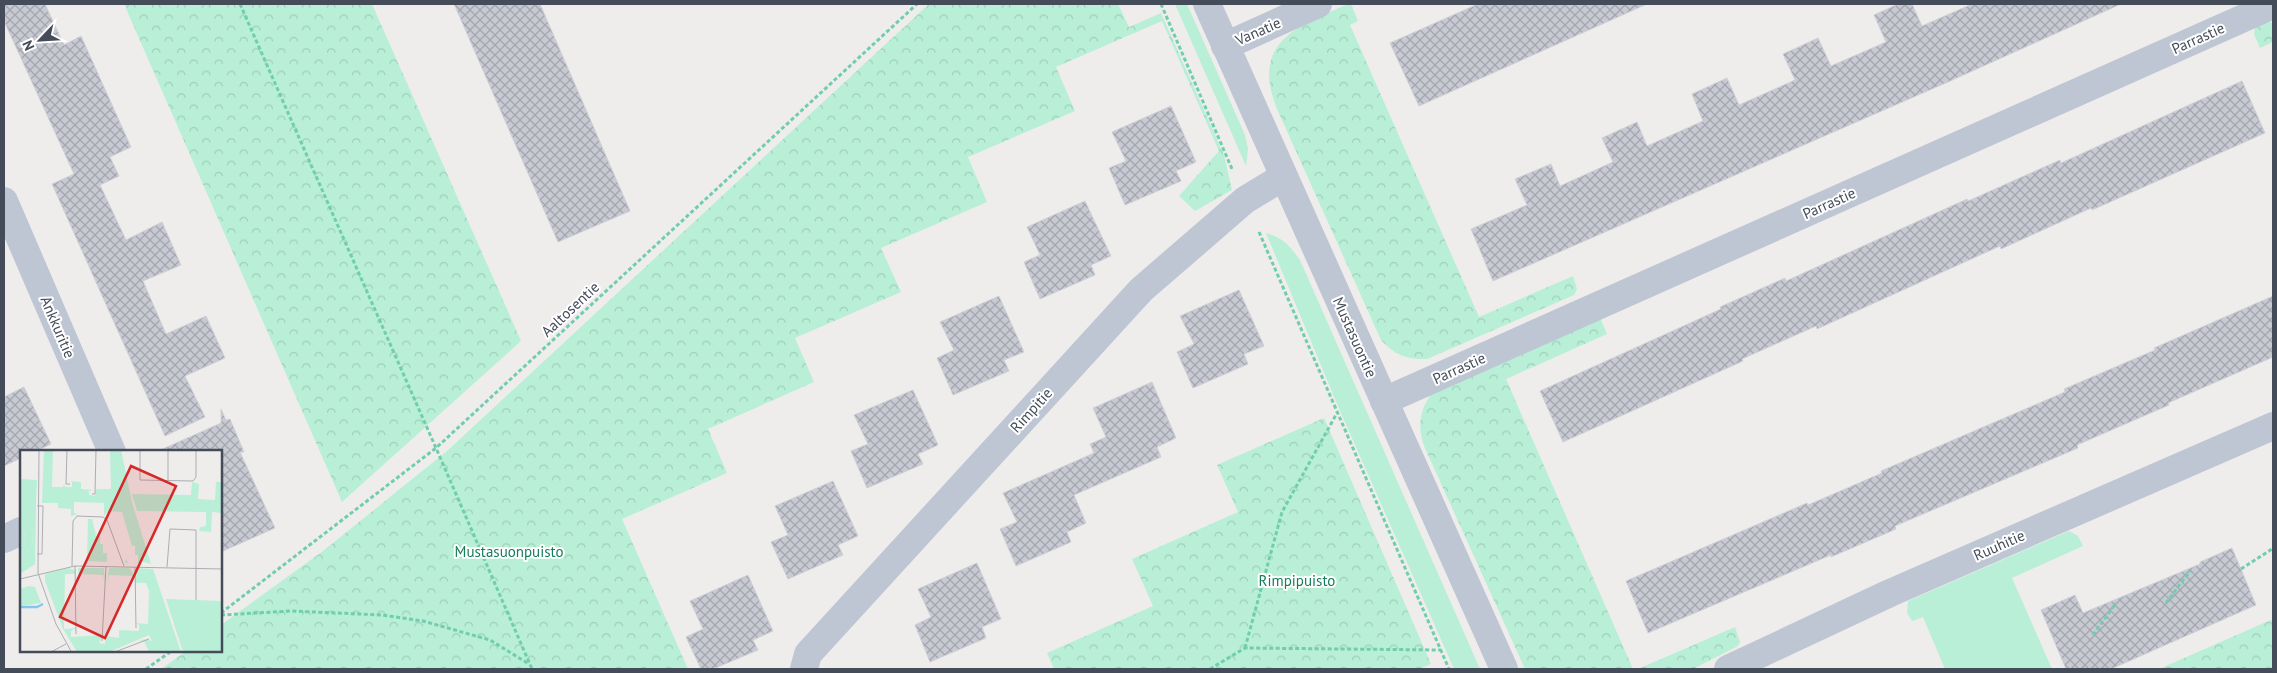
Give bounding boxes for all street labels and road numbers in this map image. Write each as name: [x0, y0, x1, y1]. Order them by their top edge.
street label: Vanatie: [1231, 13, 1284, 50]
street label: Parrastie: [2169, 18, 2227, 58]
street label: Parrastie: [1800, 183, 1858, 223]
street label: Aaltosentie: [537, 277, 603, 341]
street label: Ankkuritie: [37, 293, 79, 361]
street label: Mustasuontie: [1329, 294, 1381, 380]
street label: Parrastie: [1430, 348, 1488, 388]
street label: Rimpitie: [1006, 384, 1056, 436]
street label: Ruuhitie: [1971, 525, 2027, 565]

